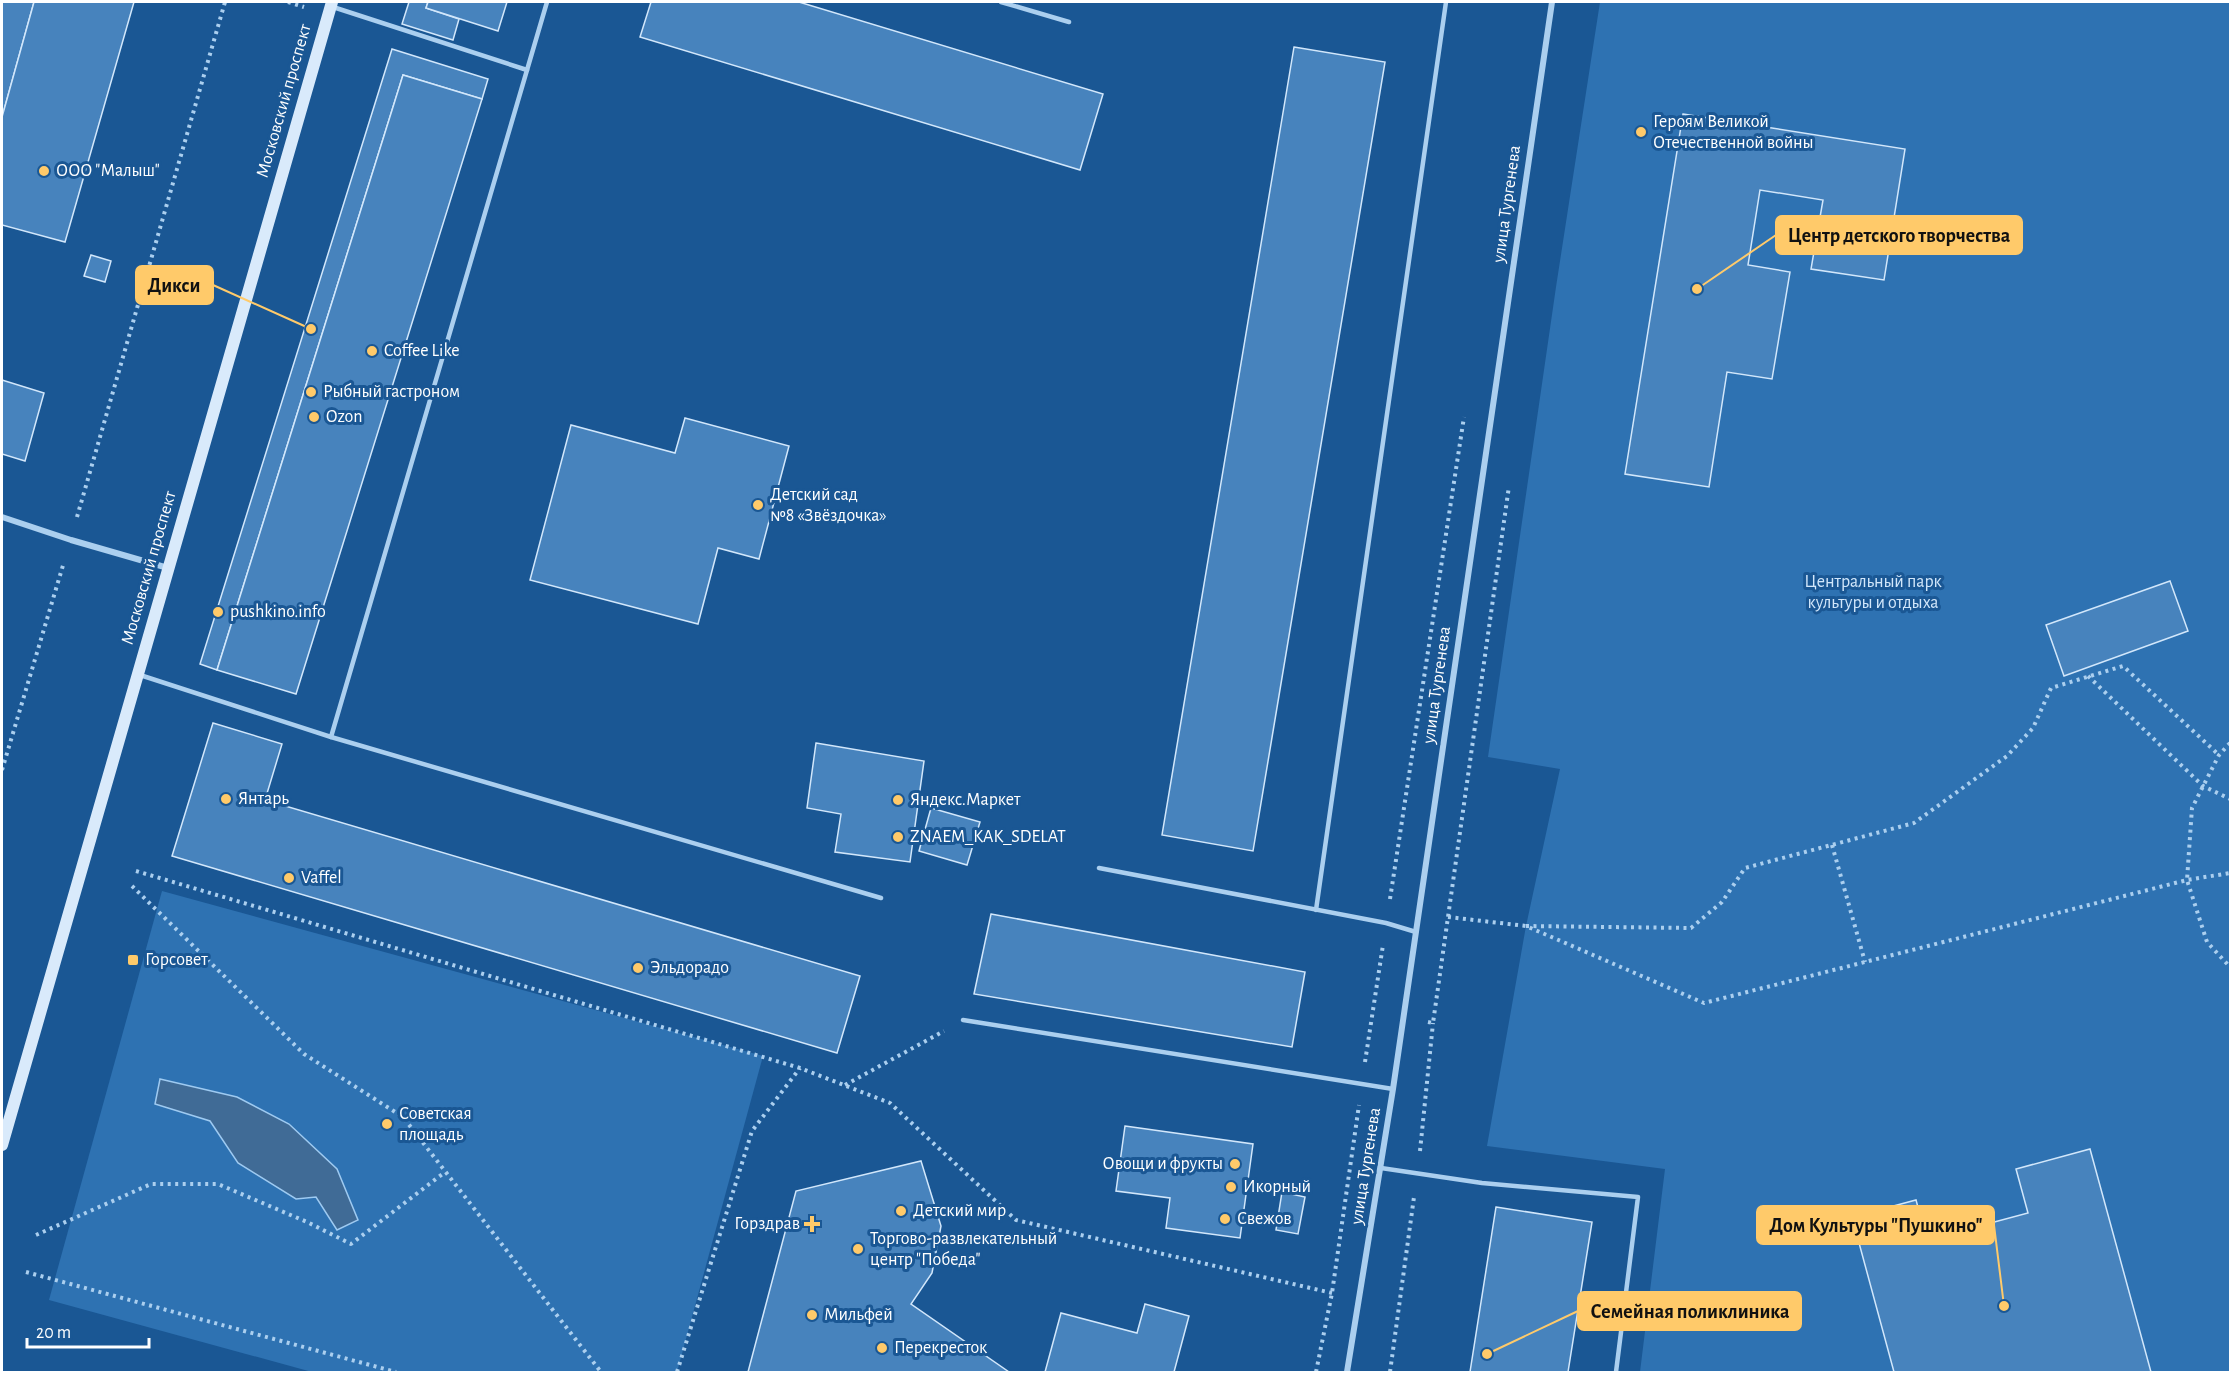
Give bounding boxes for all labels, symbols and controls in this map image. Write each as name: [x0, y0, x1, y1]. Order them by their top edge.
street label: Московский проспект: [253, 22, 315, 180]
place label: Героям Великой Отечественной войны: [1653, 113, 1814, 152]
marker: Героям Великой Отечественной войны: [1634, 125, 1648, 139]
street label: улица Тургенева: [1490, 144, 1524, 265]
place label: ООО "Малыш": [56, 162, 160, 180]
marker: ООО "Малыш": [37, 164, 51, 178]
callout: Центр детского творчества: [1776, 216, 2022, 254]
text: Центр детского творчества: [1788, 226, 2011, 246]
callout: Дикси: [136, 266, 213, 304]
text: Дикси: [147, 276, 201, 296]
place label: Coffee Like: [384, 342, 460, 360]
marker: Coffee Like: [365, 344, 379, 358]
place label: Рыбный гастроном: [323, 382, 460, 401]
marker: Рыбный гастроном: [304, 385, 318, 399]
place label: Ozon: [326, 408, 363, 426]
marker: Ozon: [307, 410, 321, 424]
place label: Детский сад №8 «Звёздочка»: [770, 486, 887, 525]
street label: Московский проспект: [118, 489, 180, 647]
marker: Детский сад №8 «Звёздочка»: [751, 498, 765, 512]
park label: Центральный парк культуры и отдыха: [1804, 573, 1942, 612]
place label: pushkino.info: [230, 603, 326, 621]
marker: pushkino.info: [211, 605, 225, 619]
street label: улица Тургенева: [1420, 625, 1454, 746]
place label: Янтарь: [238, 790, 289, 808]
place label: Яндекс.Маркет: [910, 791, 1021, 809]
marker: Янтарь: [219, 792, 233, 806]
marker: Яндекс.Маркет: [891, 793, 905, 807]
place label: ZNAEM_KAK_SDELAT: [910, 828, 1066, 846]
marker: ZNAEM_KAK_SDELAT: [891, 830, 905, 844]
place label: Vaffel: [301, 869, 342, 887]
marker: Vaffel: [282, 871, 296, 885]
place label: Горсовет: [145, 951, 208, 969]
marker: Горсовет: [126, 953, 140, 967]
place label: Эльдорадо: [650, 959, 729, 977]
marker: Эльдорадо: [631, 961, 645, 975]
place label: Советская площадь: [399, 1105, 472, 1144]
street label: улица Тургенева: [1348, 1106, 1384, 1227]
marker: Советская площадь: [380, 1117, 394, 1131]
place label: Овощи и фрукты: [1103, 1155, 1223, 1173]
marker: Овощи и фрукты: [1228, 1157, 1242, 1171]
place label: Икорный: [1243, 1178, 1311, 1196]
marker: Икорный: [1224, 1180, 1238, 1194]
place label: Детский мир: [913, 1202, 1006, 1220]
marker: Детский мир: [894, 1204, 908, 1218]
callout: Дом Культуры "Пушкино": [1757, 1206, 1994, 1244]
place label: Свежов: [1237, 1210, 1292, 1228]
marker: Свежов: [1218, 1212, 1232, 1226]
place label: Горздрав: [734, 1215, 800, 1233]
text: Дом Культуры "Пушкино": [1769, 1216, 1983, 1236]
marker: Горздрав: [805, 1217, 819, 1231]
place label: Торгово-развлекательный центр "Победа": [870, 1230, 1057, 1269]
marker: Торгово-развлекательный центр "Победа": [851, 1242, 865, 1256]
callout: Семейная поликлиника: [1578, 1292, 1801, 1330]
text: Семейная поликлиника: [1591, 1302, 1790, 1322]
place label: Мильфей: [824, 1306, 893, 1324]
marker: Мильфей: [805, 1308, 819, 1322]
scale bar: [27, 1311, 148, 1349]
text: 20 m: [36, 1324, 71, 1342]
place label: Перекресток: [894, 1339, 988, 1357]
marker: Перекресток: [875, 1341, 889, 1355]

